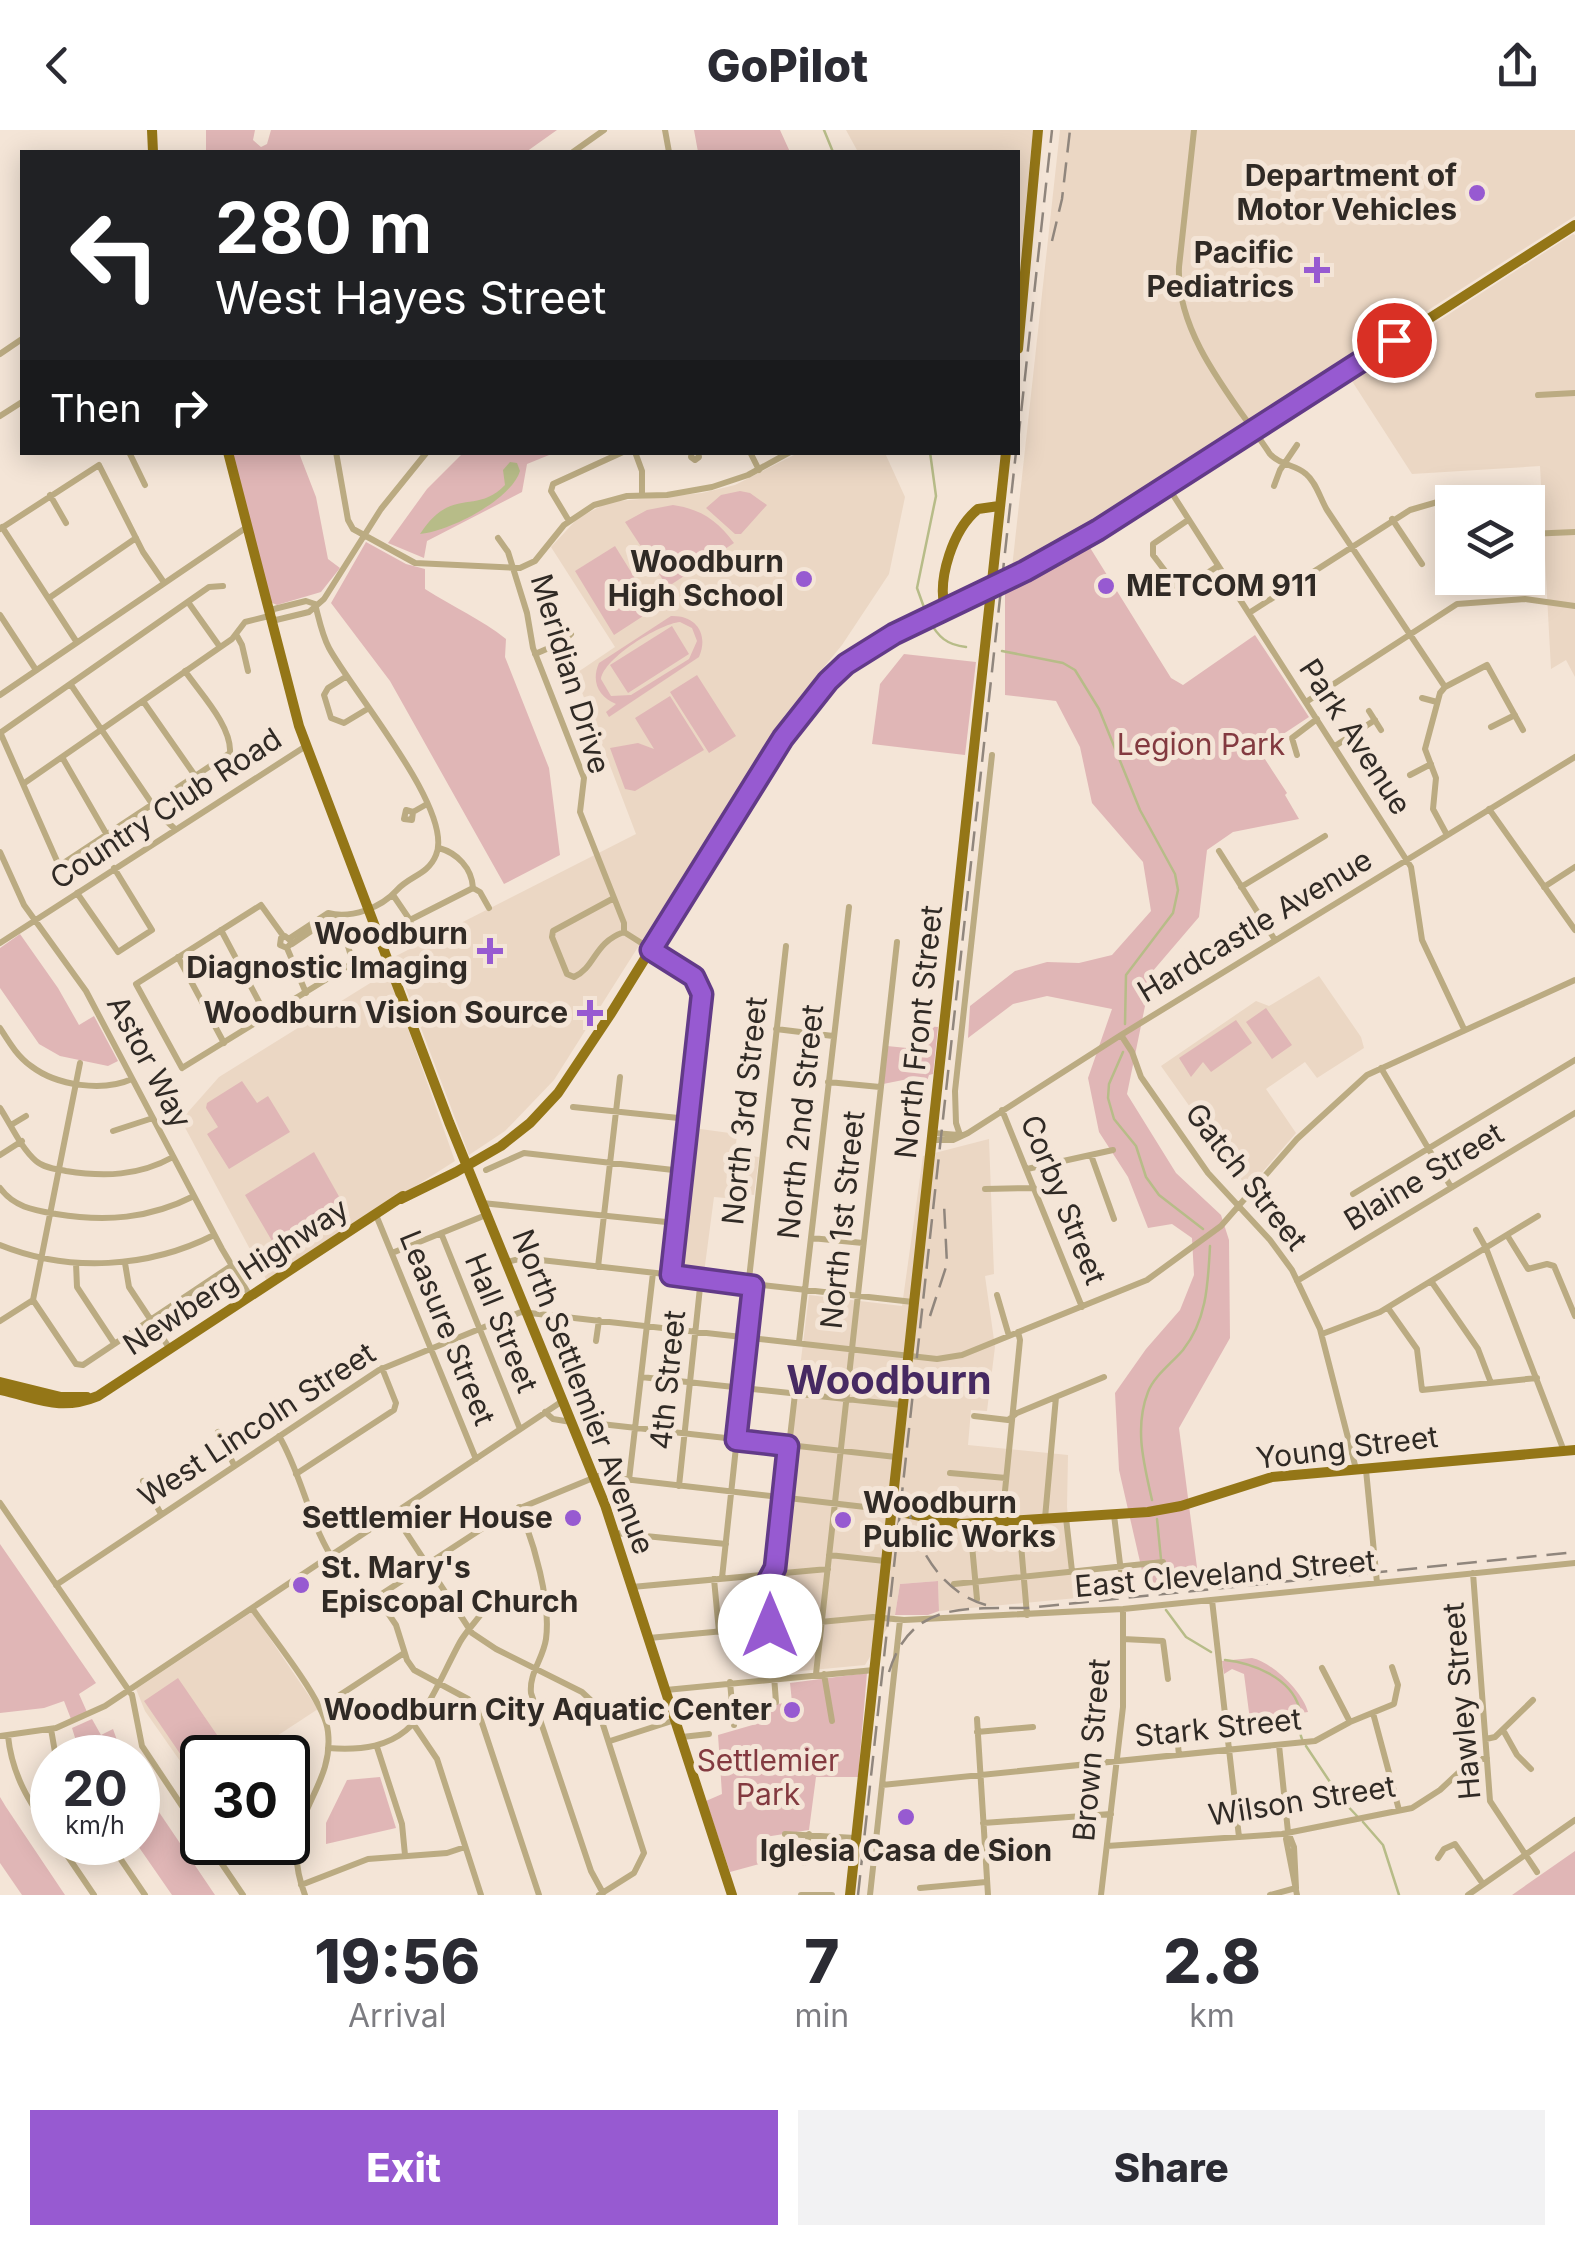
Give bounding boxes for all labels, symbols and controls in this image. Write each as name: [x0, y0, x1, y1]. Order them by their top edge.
icon: back: [30, 38, 85, 93]
text: GoPilot: [707, 38, 868, 93]
icon: share: [1490, 38, 1545, 93]
place label: Department of Motor Vehicles: [1237, 157, 1457, 227]
marker: Department of Motor Vehicles: [1466, 182, 1488, 204]
text: 280 m: [215, 185, 432, 270]
icon: left: [50, 190, 180, 320]
place label: Pacific Pediatrics: [1146, 234, 1294, 304]
marker: Pacific Pediatrics: [1304, 257, 1330, 283]
text: West Hayes Street: [215, 270, 607, 325]
pin: [1352, 298, 1437, 383]
icon: arrive: [1367, 313, 1422, 368]
icon: right: [162, 380, 217, 435]
text: Then: [50, 385, 142, 431]
map controls: [1435, 485, 1545, 595]
button: layers: [1435, 485, 1545, 595]
place label: Woodburn High School: [608, 543, 784, 613]
place label: METCOM 911: [1126, 567, 1317, 603]
marker: Woodburn High School: [793, 568, 815, 590]
street label: Meridian Drive: [524, 570, 618, 778]
marker: METCOM 911: [1095, 575, 1117, 597]
street label: Park Avenue: [1292, 652, 1419, 821]
street label: Country Club Road: [43, 720, 288, 896]
park label: Legion Park: [1117, 726, 1286, 762]
street label: Hardcastle Avenue: [1131, 841, 1378, 1009]
street label: North Front Street: [887, 903, 949, 1160]
place label: Woodburn Diagnostic Imaging: [186, 915, 468, 985]
marker: Woodburn Diagnostic Imaging: [477, 938, 503, 964]
street label: Astor Way: [100, 989, 200, 1134]
place label: Woodburn Vision Source: [203, 994, 568, 1030]
street label: North 3rd Street: [714, 995, 774, 1227]
marker: Woodburn Vision Source: [577, 1000, 603, 1026]
street label: North 2nd Street: [770, 1003, 830, 1241]
street label: Gatch Street: [1178, 1096, 1315, 1257]
street label: North 1st Street: [813, 1109, 871, 1331]
street label: Corby Street: [1014, 1110, 1114, 1290]
street label: Blaine Street: [1337, 1114, 1510, 1238]
street label: Newberg Highway: [116, 1190, 355, 1362]
street label: North Settlemier Avenue: [505, 1224, 663, 1559]
street label: Leasure Street: [393, 1225, 503, 1430]
street label: Hall Street: [458, 1248, 546, 1398]
street label: 4th Street: [642, 1308, 692, 1451]
street label: West Lincoln Street: [131, 1334, 382, 1514]
district label: Woodburn: [786, 1355, 992, 1404]
street label: Young Street: [1254, 1418, 1440, 1476]
place label: Woodburn Public Works: [863, 1484, 1056, 1554]
place label: Settlemier House: [302, 1499, 553, 1535]
marker: Settlemier House: [562, 1507, 584, 1529]
marker: Woodburn Public Works: [832, 1509, 854, 1531]
street label: East Cleveland Street: [1073, 1542, 1377, 1604]
place label: St. Mary's Episcopal Church: [321, 1549, 578, 1619]
marker: St. Mary's Episcopal Church: [290, 1574, 312, 1596]
position arrow: [718, 1574, 822, 1678]
street label: Hawley Street: [1434, 1601, 1488, 1801]
street label: Brown Street: [1065, 1657, 1117, 1843]
place label: Woodburn City Aquatic Center: [324, 1691, 772, 1727]
marker: Woodburn City Aquatic Center: [781, 1699, 803, 1721]
street label: Stark Street: [1133, 1700, 1303, 1754]
speed limit sign: 30: [180, 1735, 310, 1865]
park label: Settlemier Park: [697, 1742, 839, 1812]
text: 20: [62, 1758, 128, 1818]
street label: Wilson Street: [1206, 1767, 1398, 1833]
marker: Iglesia Casa de Sion: [895, 1806, 917, 1828]
text: km/h: [65, 1810, 125, 1840]
place label: Iglesia Casa de Sion: [760, 1832, 1052, 1868]
text: 19:56: [314, 1925, 480, 1997]
text: 7: [804, 1925, 839, 1997]
text: 2.8: [1163, 1925, 1261, 1997]
text: Arrival: [348, 1996, 446, 2035]
text: min: [795, 1996, 849, 2035]
text: km: [1189, 1996, 1235, 2035]
button: Exit: [30, 2110, 778, 2225]
button: Share: [798, 2110, 1545, 2225]

